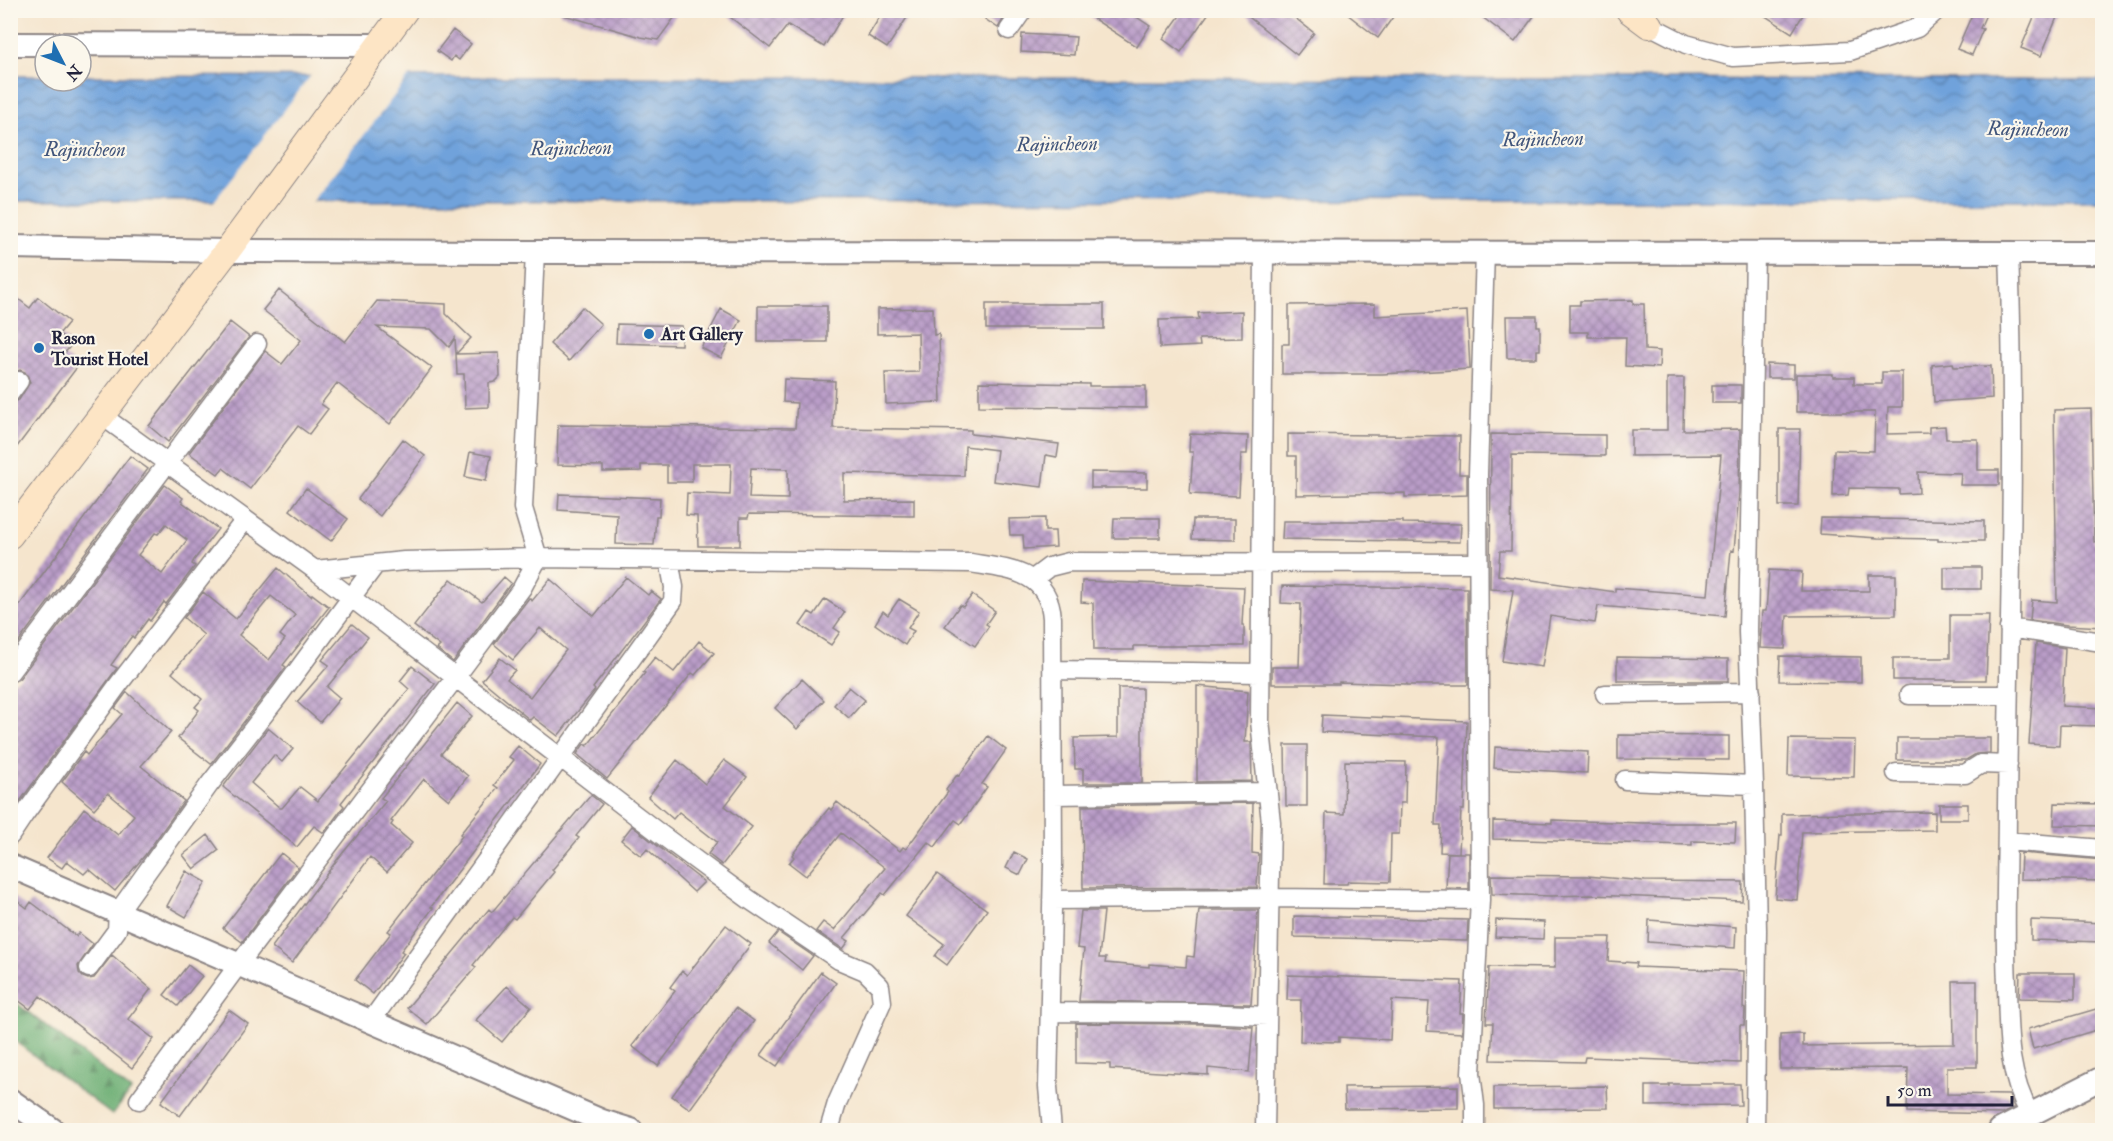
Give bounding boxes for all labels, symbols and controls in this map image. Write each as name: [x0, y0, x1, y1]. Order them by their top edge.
north arrow: [33, 33, 93, 93]
text: N: [61, 60, 86, 85]
water label: Rajincheon: [1986, 116, 2069, 142]
water label: Rajincheon: [1501, 126, 1584, 152]
water label: Rajincheon: [1015, 131, 1098, 157]
water label: Rajincheon: [529, 135, 612, 161]
water label: Rajincheon: [43, 137, 126, 162]
place label: Art Gallery: [660, 323, 744, 346]
place label: Rason Tourist Hotel: [50, 327, 149, 371]
marker: Art Gallery: [642, 327, 656, 341]
marker: Rason Tourist Hotel: [32, 341, 46, 355]
scale bar: [1888, 1069, 2012, 1107]
text: 50 m: [1897, 1079, 1932, 1102]

